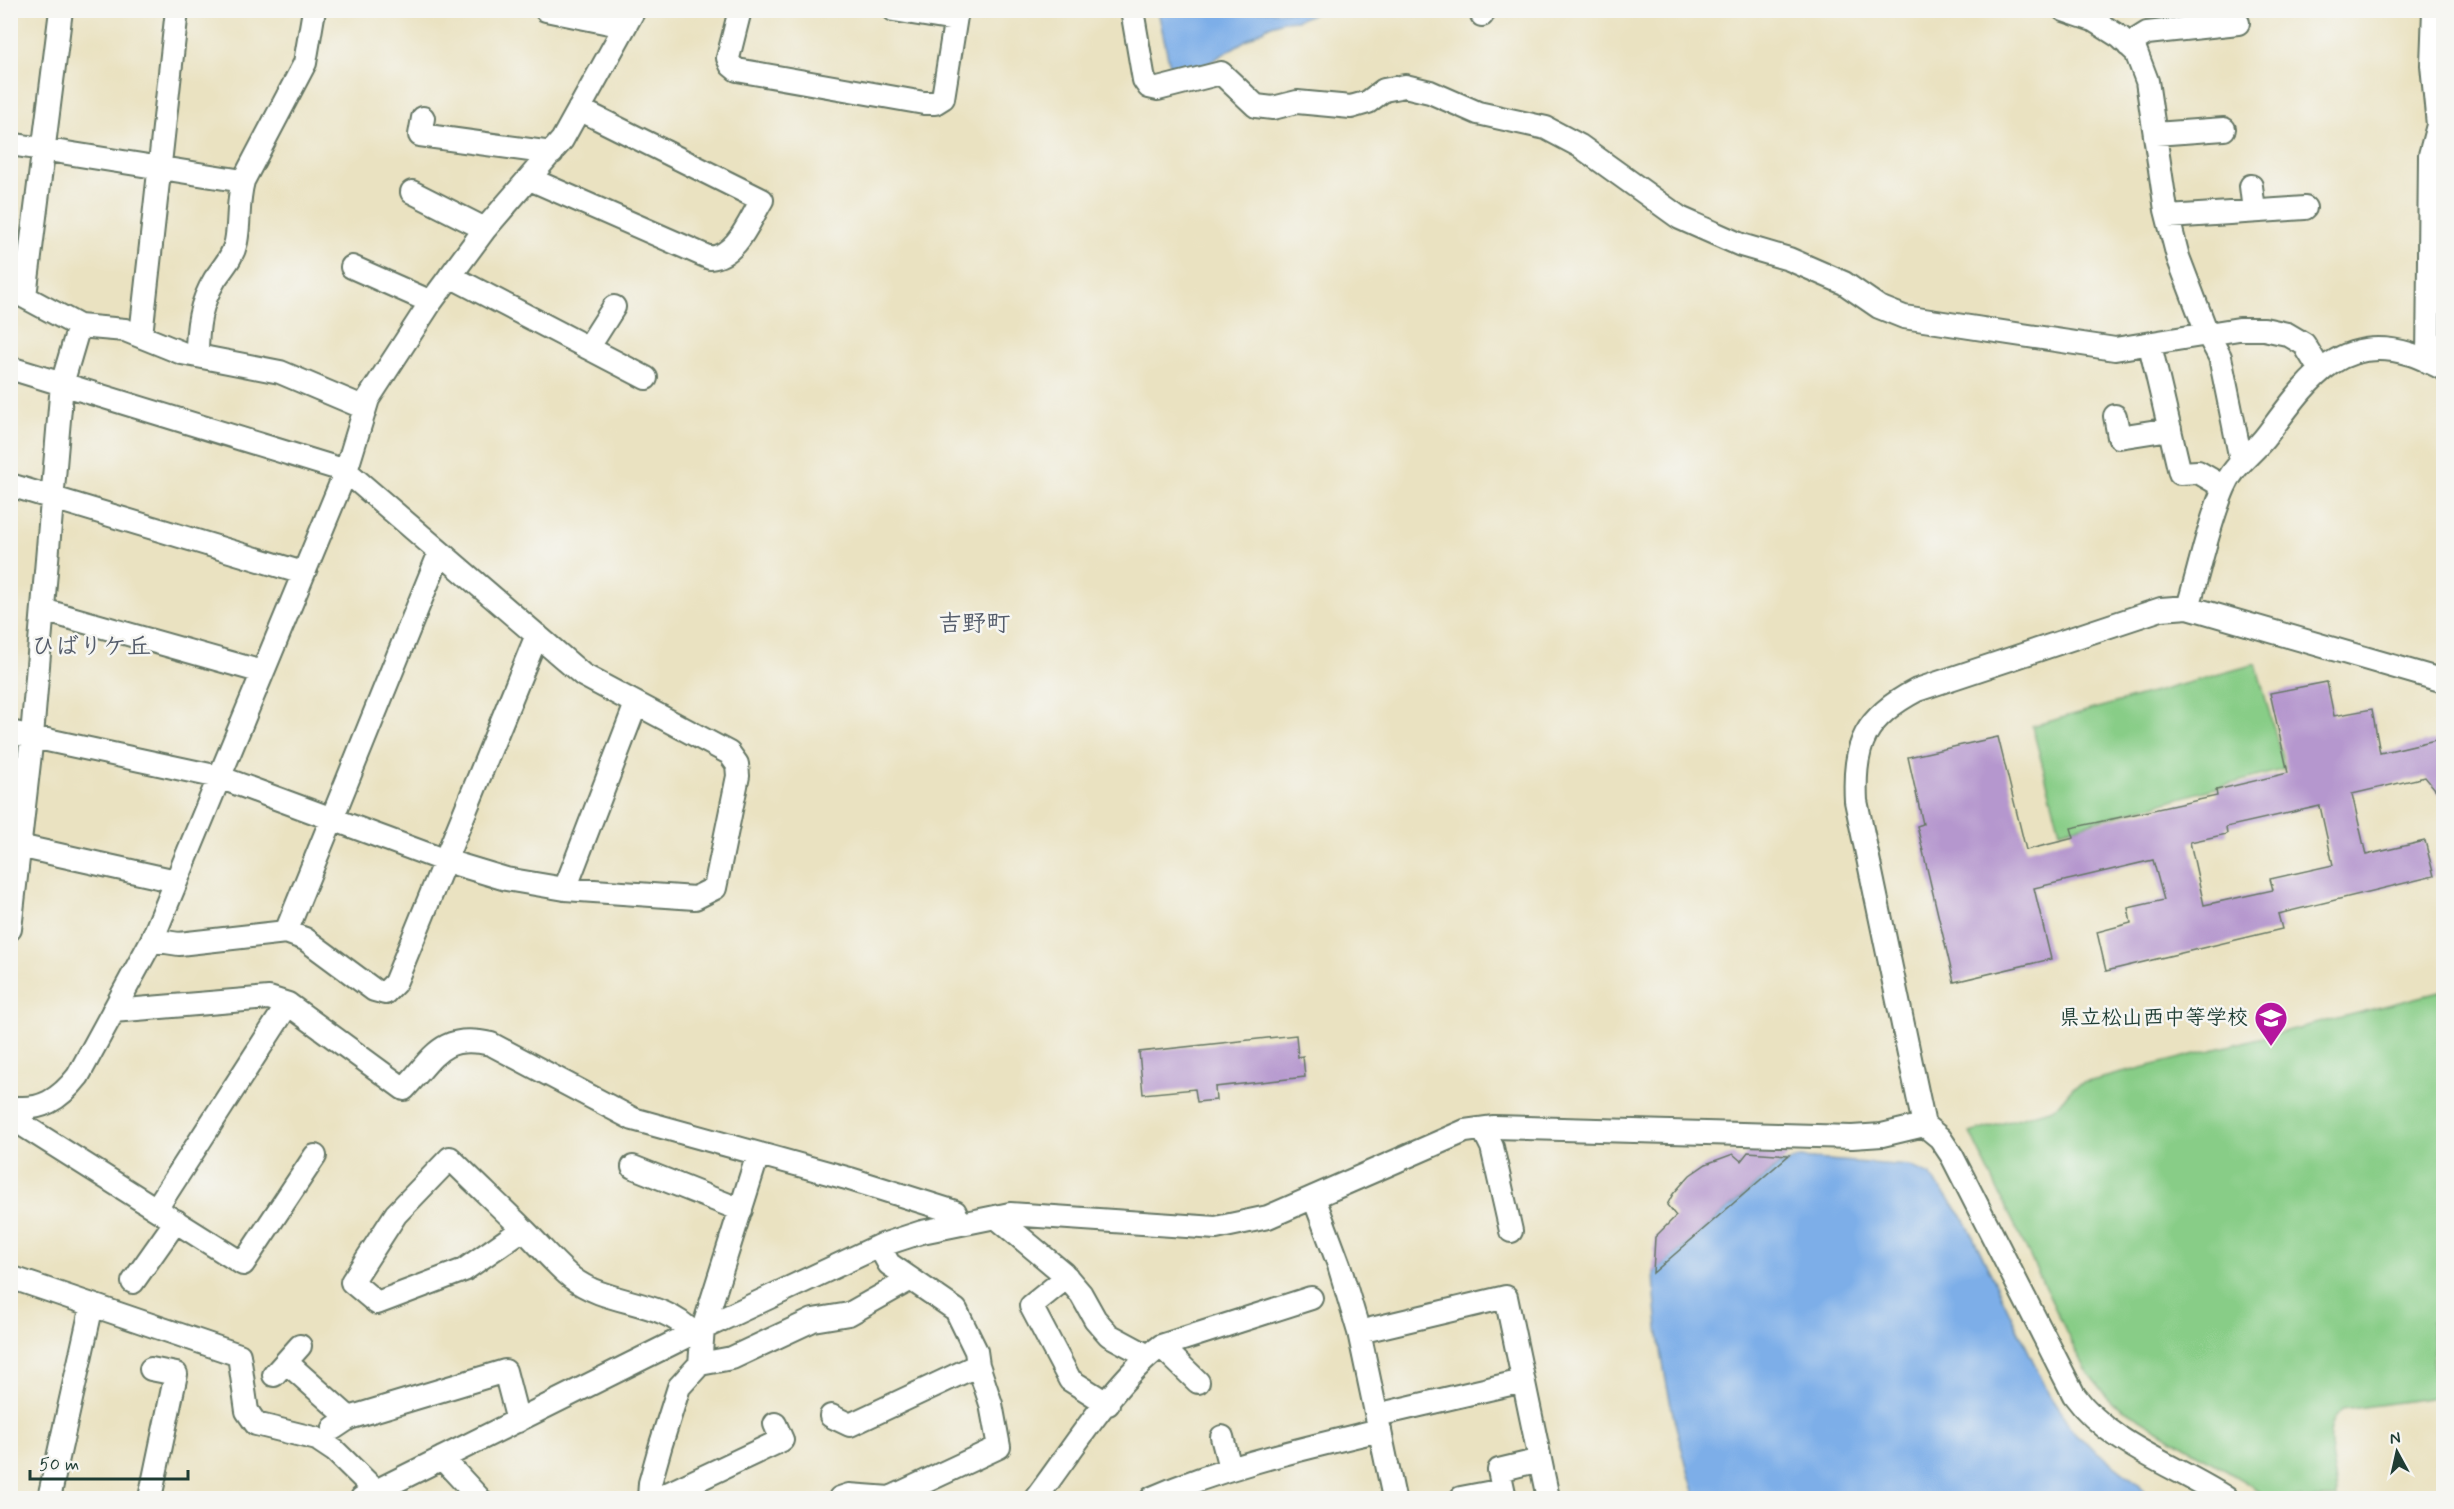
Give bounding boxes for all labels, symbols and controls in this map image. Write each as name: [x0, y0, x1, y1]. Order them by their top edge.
district label: 吉野町: [938, 609, 1010, 640]
district label: ひばりケ丘: [31, 632, 151, 663]
school or university icon: 県立松山西中等学校: [2253, 1000, 2289, 1047]
place label: 県立松山西中等学校: [2059, 1004, 2248, 1032]
north arrow: [2367, 1422, 2427, 1482]
text: N: [2388, 1427, 2402, 1450]
scale bar: [30, 1443, 188, 1481]
text: 50 m: [39, 1453, 79, 1477]

